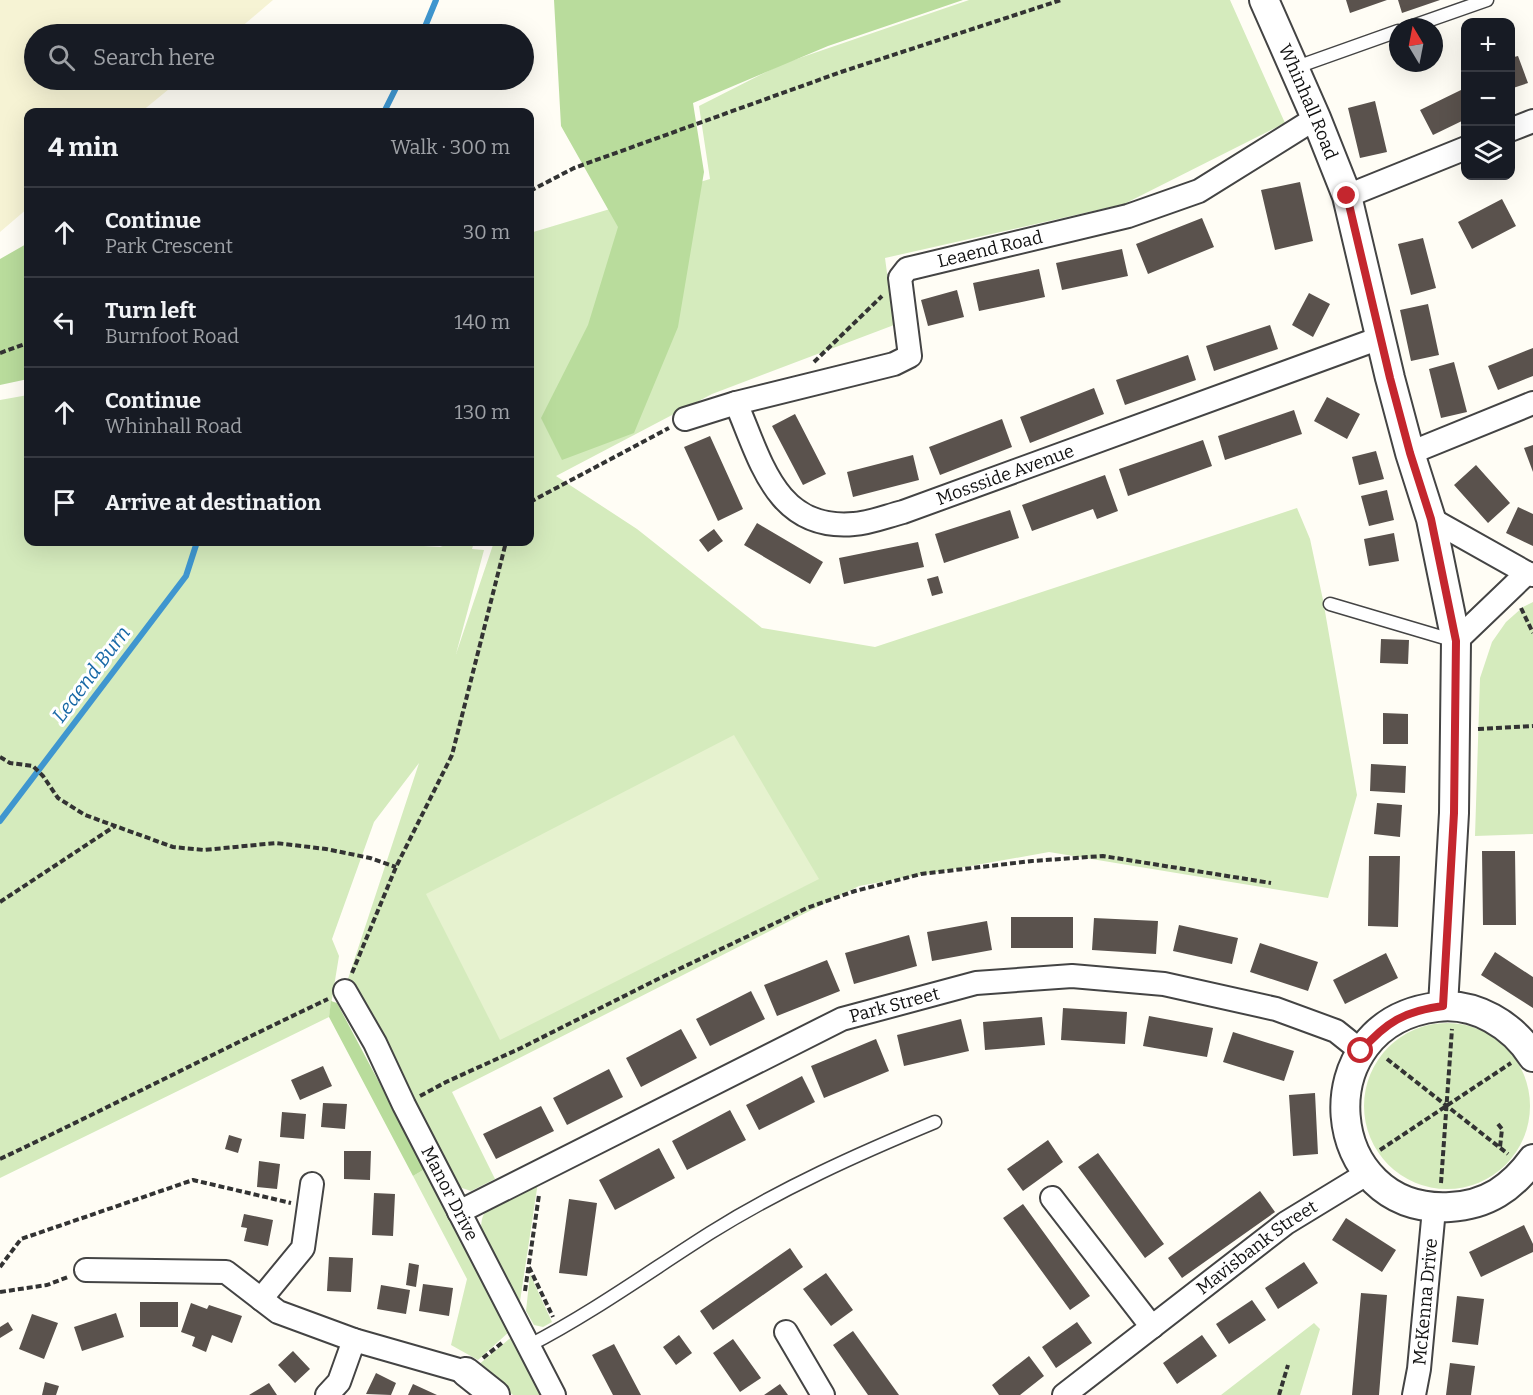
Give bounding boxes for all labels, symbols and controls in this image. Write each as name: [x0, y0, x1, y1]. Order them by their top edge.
north arrow: [1389, 18, 1443, 72]
map controls: [1461, 18, 1515, 180]
button: +: [1461, 18, 1515, 72]
search box: [24, 24, 534, 90]
icon: search: [45, 41, 78, 74]
street label: Whinhall Road: [1274, 41, 1343, 163]
text: Search here: [93, 44, 215, 71]
button: −: [1461, 72, 1515, 126]
button: layers: [1461, 126, 1515, 180]
text: 4 min: [48, 132, 118, 163]
text: Walk · 300 m: [391, 135, 510, 159]
route end: [1333, 182, 1359, 208]
text: Continue: [105, 207, 201, 234]
icon: ahead: [48, 216, 81, 249]
text: 30 m: [463, 220, 510, 244]
street label: Leaend Road: [935, 226, 1045, 272]
text: Park Crescent: [105, 234, 233, 258]
text: Turn left: [105, 297, 197, 324]
icon: left: [48, 306, 81, 339]
text: 140 m: [454, 310, 510, 334]
text: Burnfoot Road: [105, 324, 239, 348]
text: Continue: [105, 387, 201, 414]
icon: ahead: [48, 396, 81, 429]
text: 130 m: [455, 400, 510, 424]
text: Whinhall Road: [105, 414, 242, 438]
street label: Mossside Avenue: [933, 440, 1077, 510]
icon: arrive: [48, 486, 81, 519]
text: Arrive at destination: [105, 489, 321, 516]
water label: Leaend Burn: [47, 621, 135, 727]
street label: Park Street: [847, 982, 942, 1028]
route start: [1347, 1037, 1373, 1063]
street label: Manor Drive: [416, 1142, 483, 1244]
street label: Mavisbank Street: [1192, 1195, 1322, 1299]
street label: McKenna Drive: [1408, 1237, 1442, 1366]

